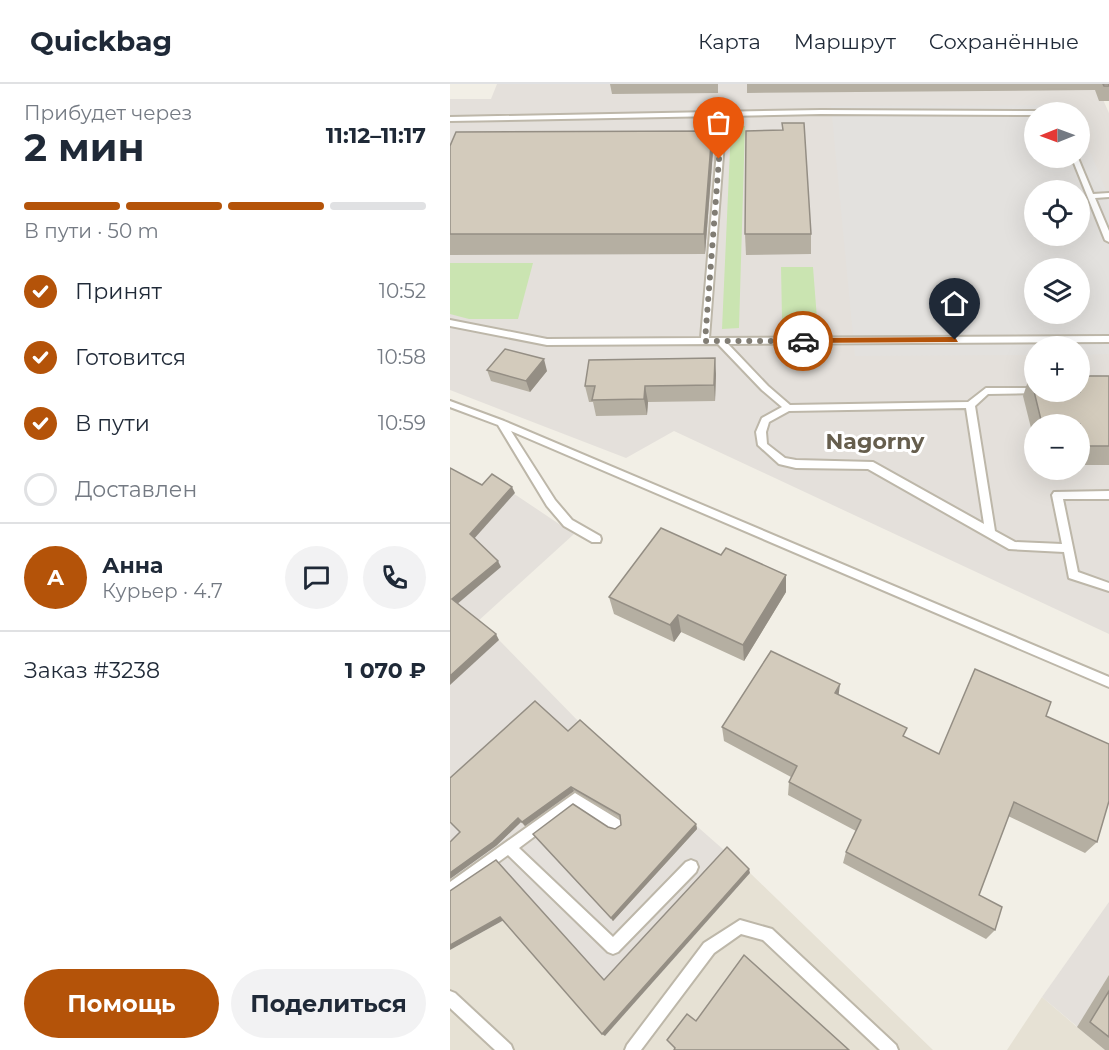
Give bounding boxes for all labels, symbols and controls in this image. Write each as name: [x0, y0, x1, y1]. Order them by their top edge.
text: Quickbag: [30, 24, 172, 58]
text: Карта: [698, 29, 761, 54]
text: Маршрут: [794, 29, 896, 54]
text: Сохранённые: [929, 29, 1079, 54]
pin: [693, 97, 744, 159]
text: Прибудет через: [24, 101, 192, 125]
north arrow: [1024, 102, 1090, 168]
map controls: [1024, 102, 1090, 480]
icon: bag: [702, 106, 735, 139]
text: 11:12–11:17: [326, 122, 426, 149]
text: 2 мин: [24, 123, 145, 171]
button: locate: [1024, 180, 1090, 246]
text: В пути · 50 m: [24, 219, 159, 243]
button: layers: [1024, 258, 1090, 324]
icon: check: [24, 275, 57, 308]
text: Принят: [75, 278, 162, 305]
pin: [929, 278, 980, 340]
text: 10:52: [379, 279, 426, 303]
icon: home: [938, 287, 971, 320]
courier: [773, 311, 833, 371]
icon: car: [787, 325, 820, 358]
button: +: [1024, 336, 1090, 402]
icon: check: [24, 341, 57, 374]
text: Готовится: [75, 344, 186, 371]
text: 10:58: [377, 345, 426, 369]
icon: check: [24, 407, 57, 440]
text: В пути: [75, 410, 150, 437]
text: 10:59: [378, 411, 426, 435]
button: −: [1024, 414, 1090, 480]
district label: Nagorny: [826, 428, 925, 455]
text: Доставлен: [75, 476, 197, 503]
button: chat: [285, 546, 348, 609]
button: phone: [363, 546, 426, 609]
text: Анна: [102, 552, 163, 579]
text: А: [47, 564, 64, 591]
text: Курьер · 4.7: [102, 579, 223, 603]
text: Заказ #3238: [24, 657, 160, 684]
text: 1 070 ₽: [345, 657, 426, 684]
button: Помощь: [24, 969, 219, 1038]
button: Поделиться: [231, 969, 426, 1038]

